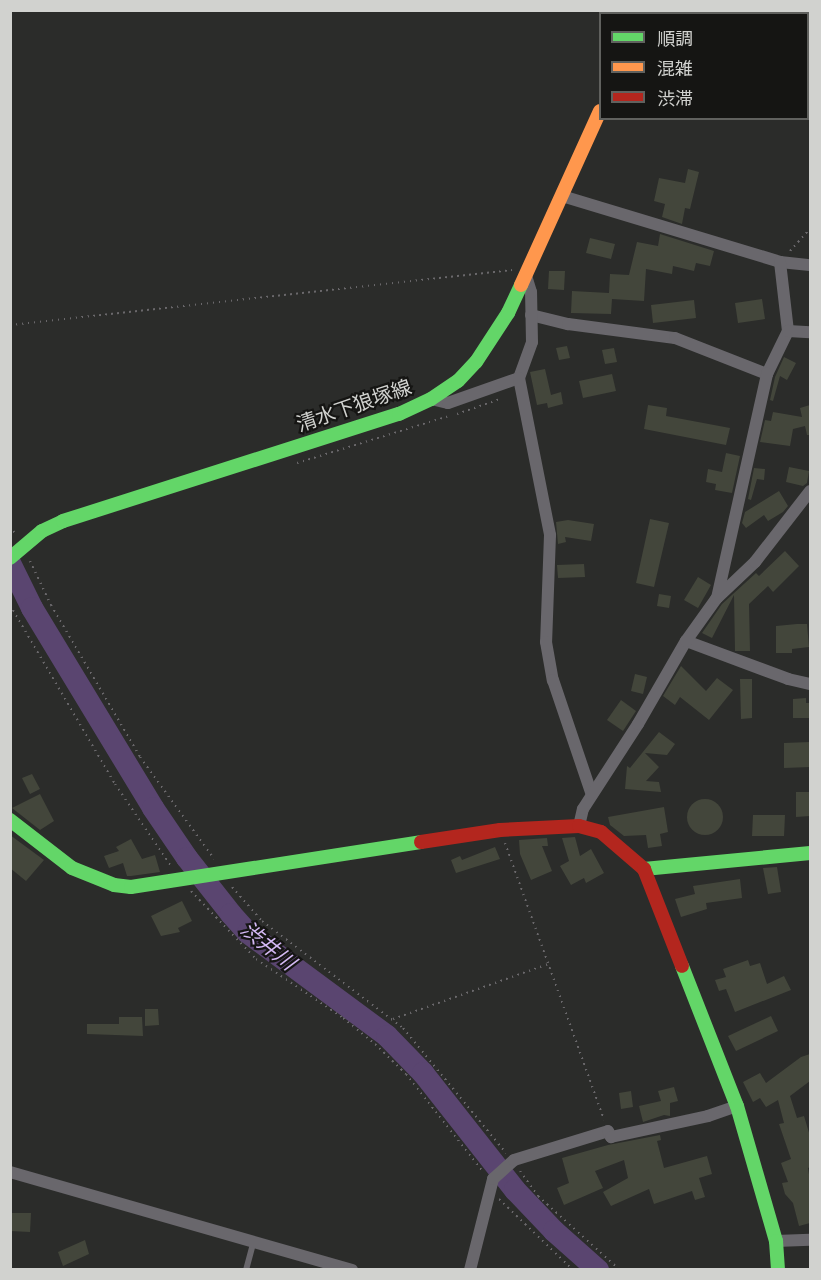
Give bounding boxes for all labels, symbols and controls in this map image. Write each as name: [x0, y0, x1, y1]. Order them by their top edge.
legend: [599, 12, 809, 120]
text: 順調: [657, 27, 693, 51]
text: 混雑: [657, 57, 693, 81]
text: 渋滞: [657, 87, 693, 111]
street label: 清水下狼塚線: [293, 375, 415, 437]
water label: 渋井川: [236, 916, 300, 976]

